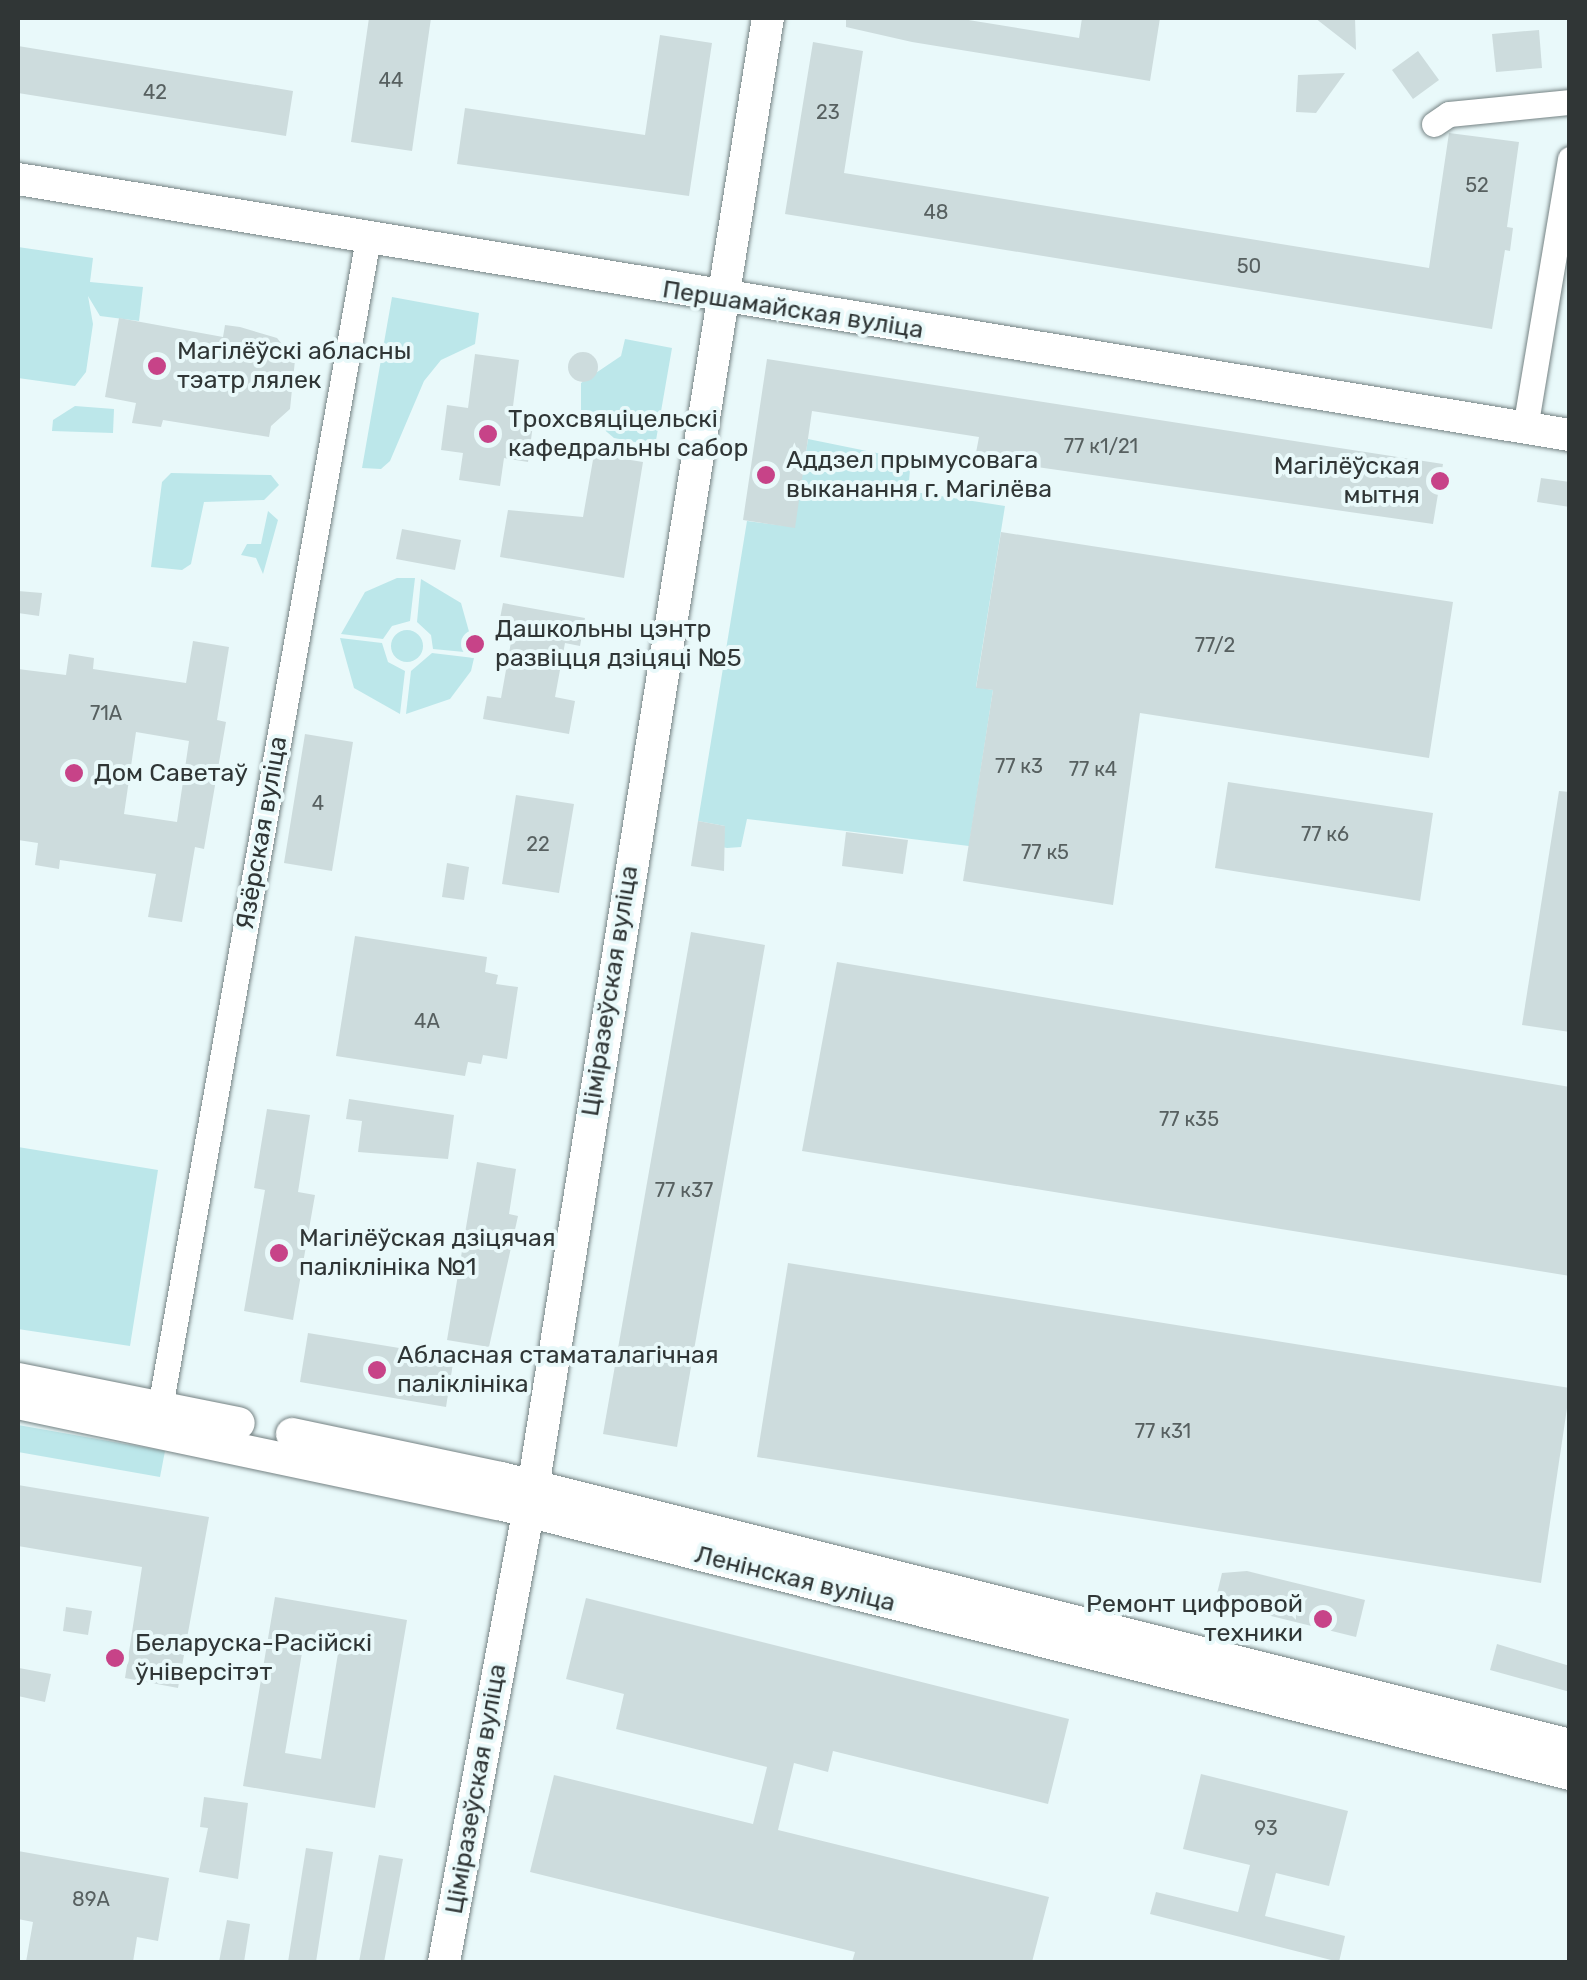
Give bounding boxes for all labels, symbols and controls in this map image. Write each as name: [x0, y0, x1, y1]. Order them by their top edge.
house number: 44: [379, 68, 403, 92]
house number: 42: [143, 80, 167, 104]
house number: 23: [816, 100, 840, 124]
house number: 52: [1465, 173, 1489, 197]
house number: 48: [923, 200, 949, 224]
house number: 50: [1237, 254, 1261, 278]
street label: Першамайская вуліца: [660, 275, 926, 345]
place label: Магілёўскі абласны тэатр лялек: [177, 337, 411, 396]
marker: Магілёўскі абласны тэатр лялек: [146, 355, 168, 377]
place label: Трохсвяціцельскі кафедральны сабор: [508, 405, 748, 464]
marker: Трохсвяціцельскі кафедральны сабор: [477, 423, 499, 445]
house number: 77 к1/21: [1064, 434, 1138, 458]
place label: Аддзел прымусовага выканання г. Магілёва: [786, 446, 1052, 505]
place label: Магілёўская мытня: [1274, 452, 1420, 511]
marker: Аддзел прымусовага выканання г. Магілёва: [755, 464, 777, 486]
marker: Магілёўская мытня: [1429, 470, 1451, 492]
place label: Дашкольны цэнтр развіцця дзіцяці №5: [495, 615, 742, 674]
marker: Дашкольны цэнтр развіцця дзіцяці №5: [464, 633, 486, 655]
house number: 77/2: [1195, 633, 1235, 657]
house number: 71А: [90, 701, 122, 725]
street label: Язёрская вуліца: [230, 734, 294, 932]
house number: 77 к3: [995, 754, 1043, 778]
house number: 77 к4: [1069, 757, 1117, 781]
place label: Дом Саветаў: [94, 758, 248, 788]
marker: Дом Саветаў: [63, 762, 85, 784]
house number: 4: [312, 791, 324, 815]
house number: 77 к6: [1301, 822, 1349, 846]
house number: 22: [526, 832, 550, 856]
house number: 77 к5: [1021, 840, 1069, 864]
street label: Ціміразеўская вуліца: [575, 864, 645, 1118]
house number: 4А: [414, 1009, 440, 1033]
house number: 77 к35: [1159, 1107, 1219, 1131]
house number: 77 к37: [655, 1178, 713, 1202]
place label: Магілёўская дзіцячая паліклініка №1: [299, 1224, 556, 1283]
marker: Магілёўская дзіцячая паліклініка №1: [268, 1242, 290, 1264]
place label: Абласная стаматалагічная паліклініка: [397, 1341, 718, 1400]
marker: Абласная стаматалагічная паліклініка: [366, 1359, 388, 1381]
house number: 77 к31: [1135, 1419, 1191, 1443]
street label: Ленінская вуліца: [692, 1540, 898, 1618]
place label: Ремонт цифровой техники: [1086, 1590, 1303, 1649]
marker: Ремонт цифровой техники: [1312, 1608, 1334, 1630]
place label: Беларуска-Расійскі ўніверсітэт: [135, 1629, 372, 1688]
marker: Беларуска-Расійскі ўніверсітэт: [104, 1647, 126, 1669]
street label: Ціміразеўская вуліца: [439, 1662, 513, 1916]
house number: 93: [1254, 1816, 1278, 1840]
house number: 89А: [72, 1887, 110, 1911]

